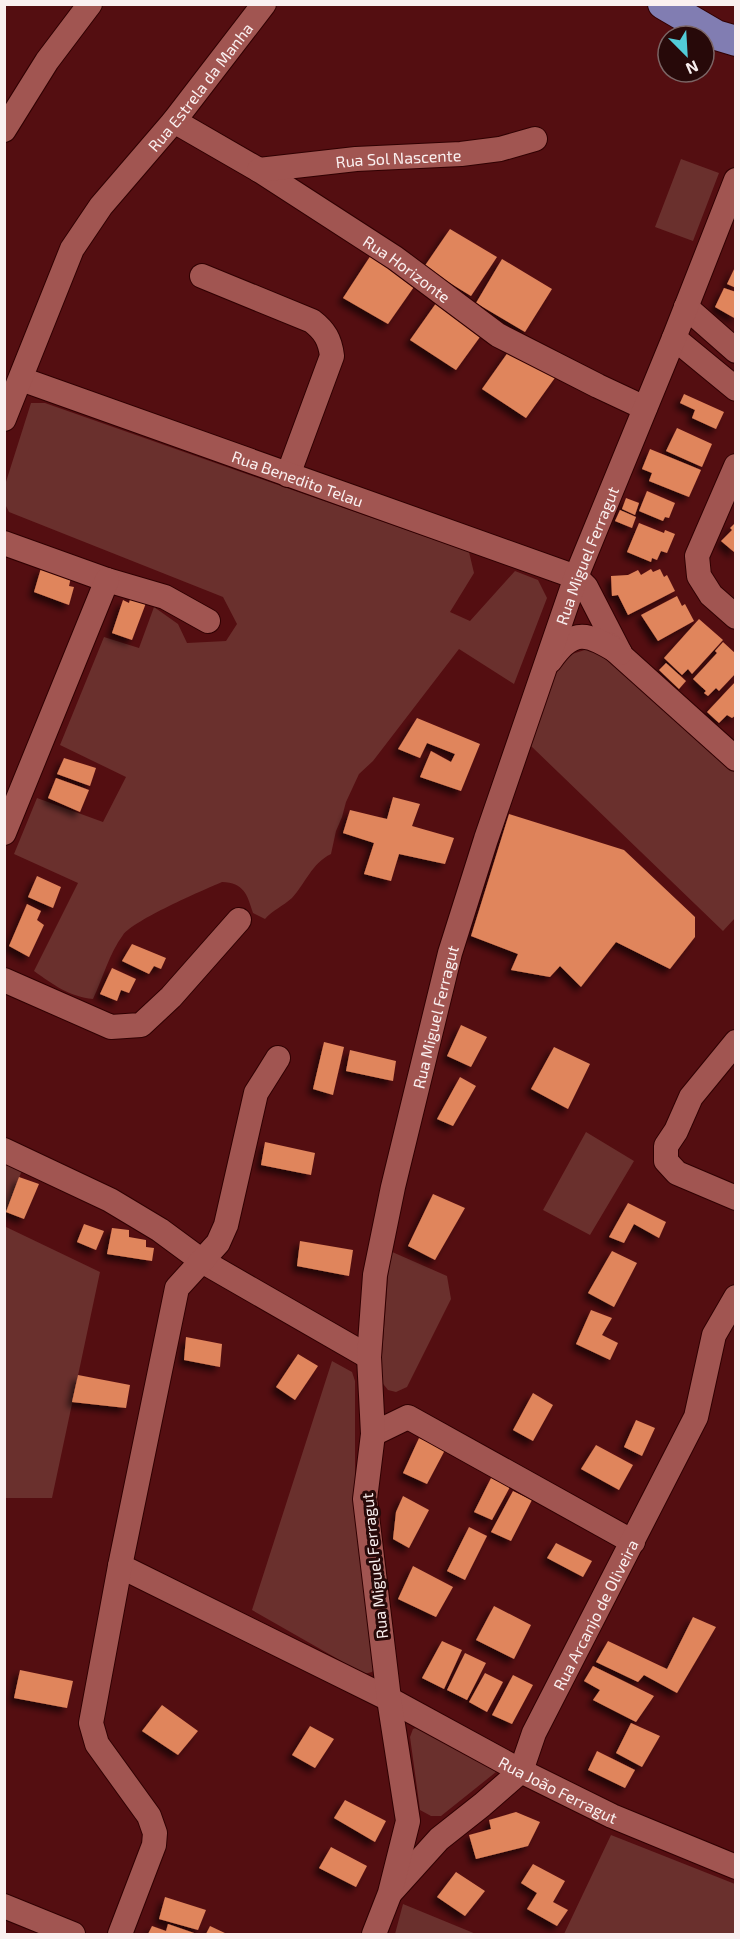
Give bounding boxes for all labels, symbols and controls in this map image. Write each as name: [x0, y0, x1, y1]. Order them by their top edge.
street label: Rua Estrela da Manha: [143, 18, 256, 155]
north arrow: [656, 24, 716, 84]
text: N: [683, 57, 701, 79]
street label: Rua Sol Nascente: [334, 145, 462, 171]
street label: Rua Horizonte: [360, 231, 455, 306]
street label: Rua Benedito Telau: [230, 446, 366, 510]
street label: Rua Miguel Ferragut: [551, 483, 622, 627]
street label: Rua Miguel Ferragut: [408, 943, 461, 1090]
street label: Rua Miguel Ferragut: [357, 1492, 391, 1640]
street label: Rua Arcanjo de Oliveira: [548, 1536, 641, 1693]
street label: Rua João Ferragut: [496, 1751, 620, 1827]

